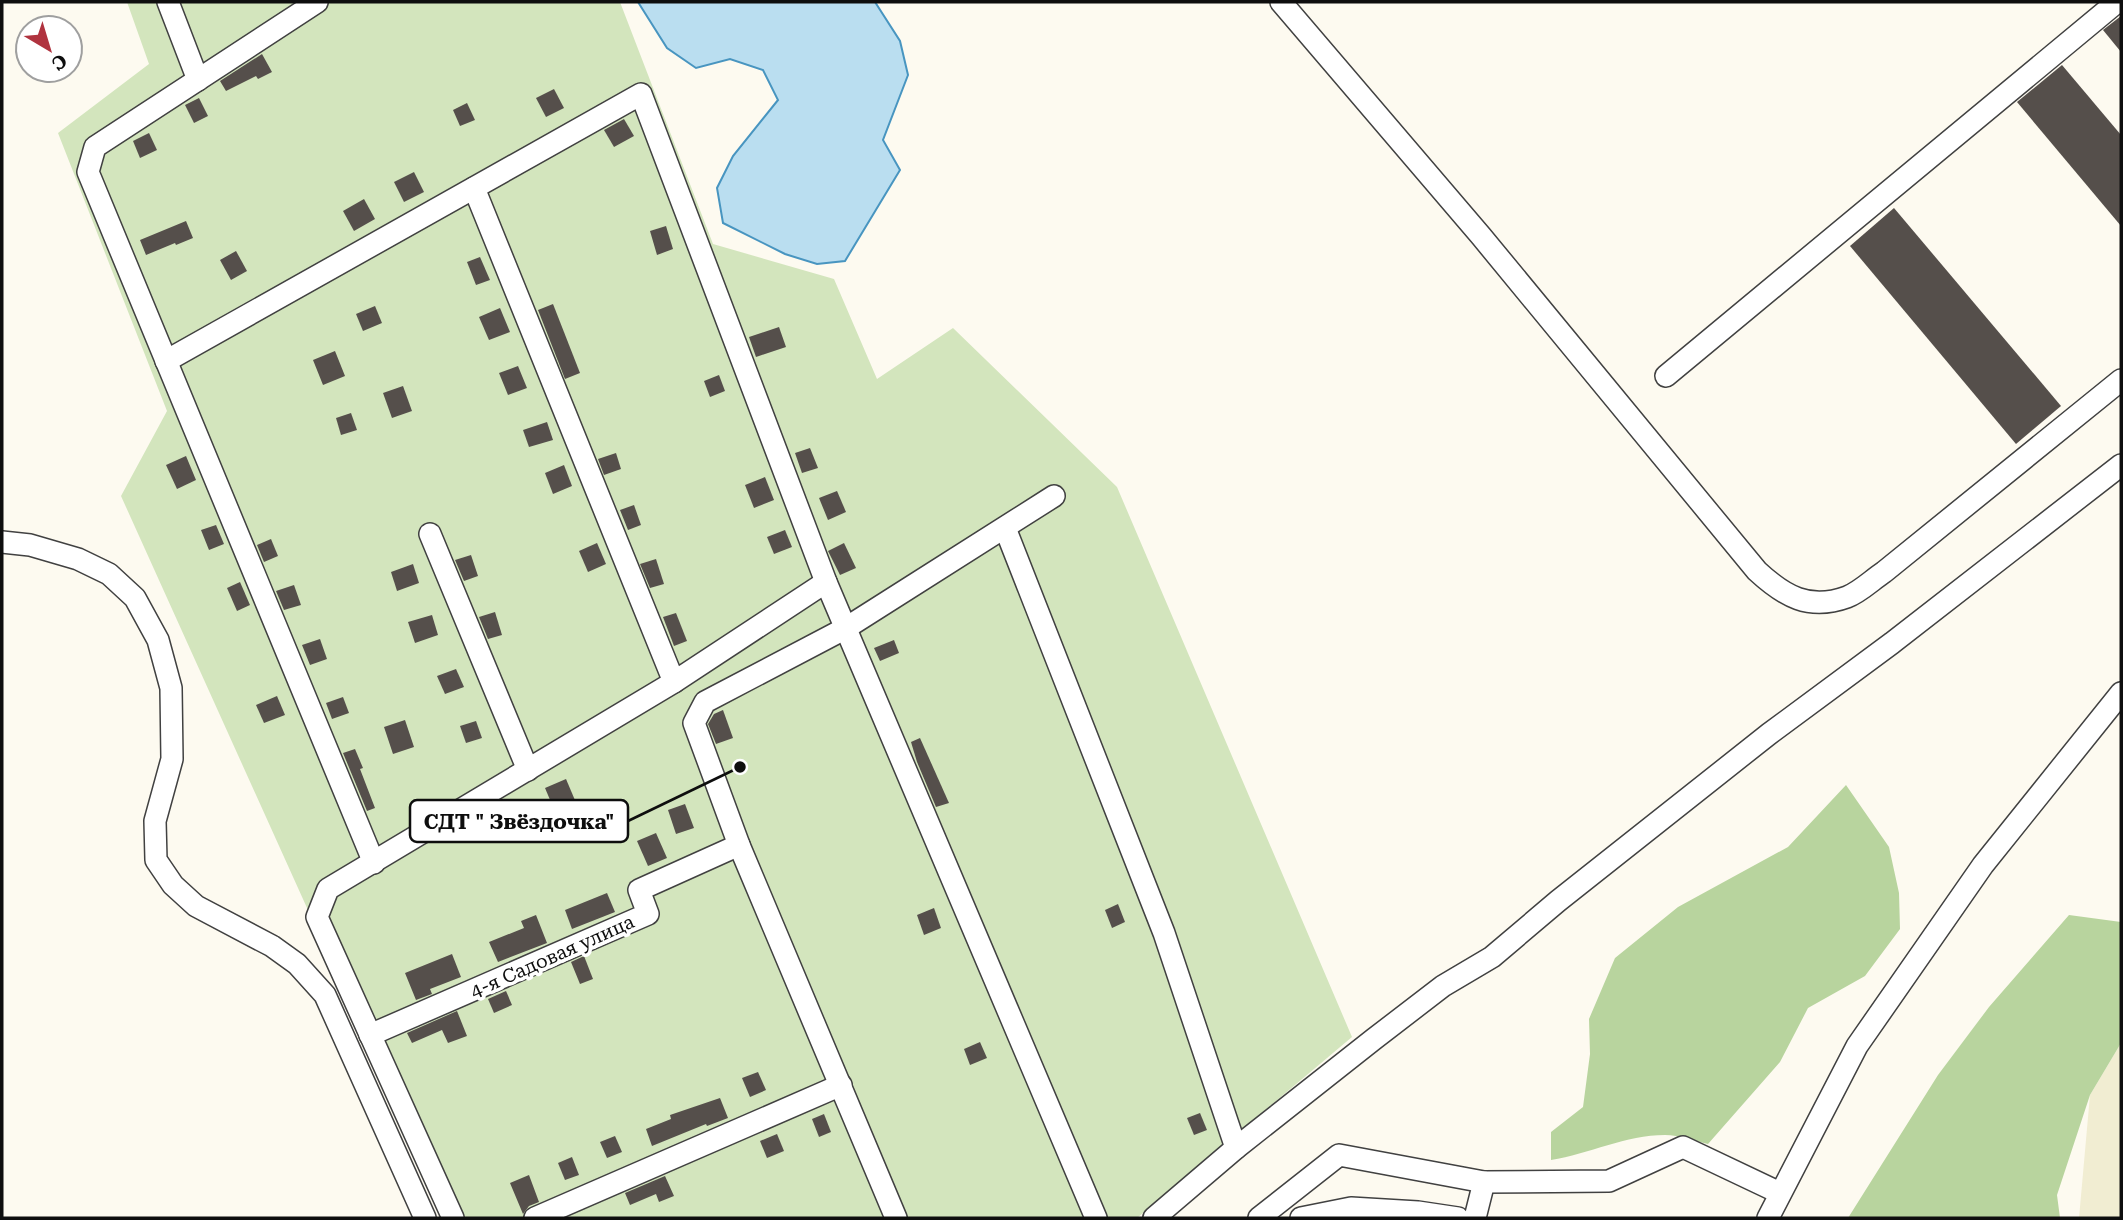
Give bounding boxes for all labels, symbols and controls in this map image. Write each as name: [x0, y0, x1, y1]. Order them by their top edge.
north arrow: [14, 14, 84, 84]
text: С: [47, 49, 71, 75]
callout: СДТ " Звёздочка": [410, 800, 628, 842]
text: СДТ " Звёздочка": [424, 810, 614, 834]
street label: 4-я Садовая улица: [467, 910, 638, 1003]

